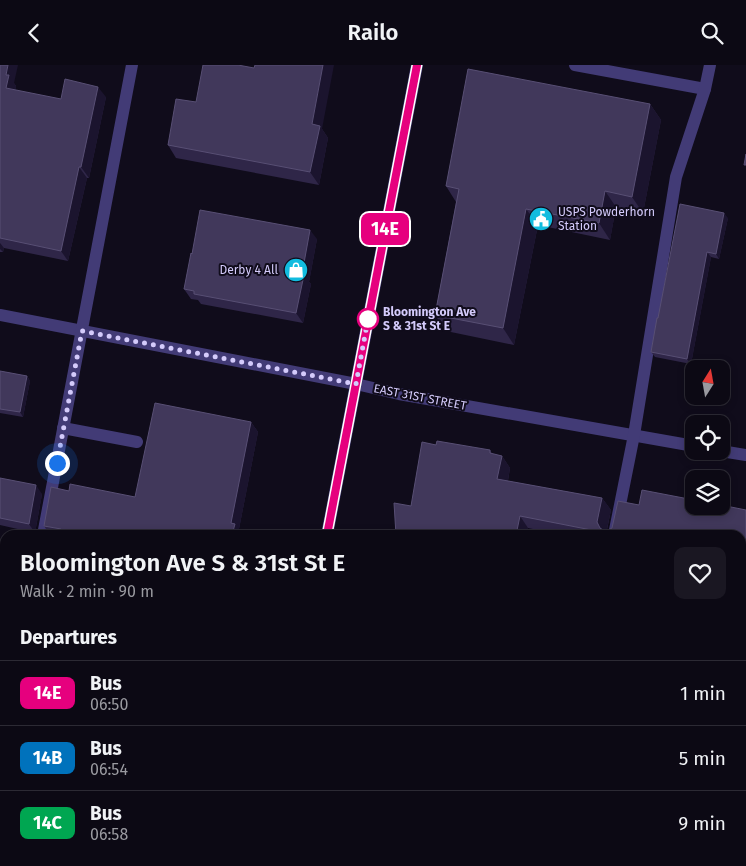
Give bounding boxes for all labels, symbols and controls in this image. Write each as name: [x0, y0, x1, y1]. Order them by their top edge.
icon: back: [20, 19, 48, 47]
text: Railo: [348, 19, 398, 46]
icon: search: [698, 19, 726, 47]
place label: USPS Powderhorn Station: [558, 205, 655, 233]
public building icon: USPS Powderhorn Station: [528, 206, 554, 232]
line badge: 14E: [356, 213, 414, 245]
text: 14E: [371, 218, 399, 240]
shop icon: Derby 4 All: [283, 257, 309, 283]
place label: Derby 4 All: [219, 263, 278, 277]
place label: Bloomington Ave S & 31st St E: [383, 305, 476, 333]
marker: Bloomington Ave S & 31st St E: [357, 308, 379, 330]
north arrow: [685, 360, 730, 405]
map controls: [685, 360, 730, 515]
street label: EAST 31ST STREET: [372, 381, 468, 413]
button: locate: [685, 415, 730, 460]
your location: [45, 451, 70, 476]
button: layers: [685, 470, 730, 515]
button: heart: [674, 547, 726, 599]
text: Bloomington Ave S & 31st St E: [20, 549, 345, 577]
text: Walk · 2 min · 90 m: [20, 582, 154, 601]
text: Departures: [20, 626, 117, 649]
text: Bus: [90, 672, 122, 695]
text: 14E: [34, 682, 62, 704]
text: 1 min: [680, 682, 726, 705]
text: 06:50: [90, 695, 128, 714]
text: Bus: [90, 737, 122, 760]
text: 14B: [33, 747, 62, 769]
text: 5 min: [679, 747, 726, 770]
text: 06:54: [90, 760, 128, 779]
text: Bus: [90, 802, 122, 825]
text: 14C: [33, 812, 62, 834]
text: 9 min: [678, 812, 726, 835]
text: 06:58: [90, 825, 128, 844]

